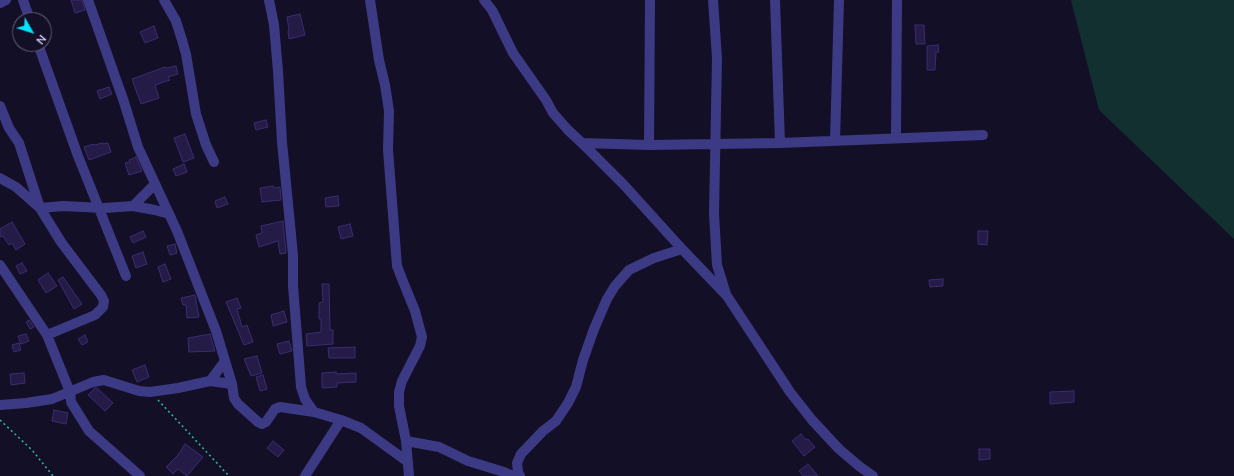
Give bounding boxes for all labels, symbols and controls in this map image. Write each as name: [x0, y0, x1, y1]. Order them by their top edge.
north arrow: [12, 12, 52, 52]
text: N: [33, 31, 49, 47]

